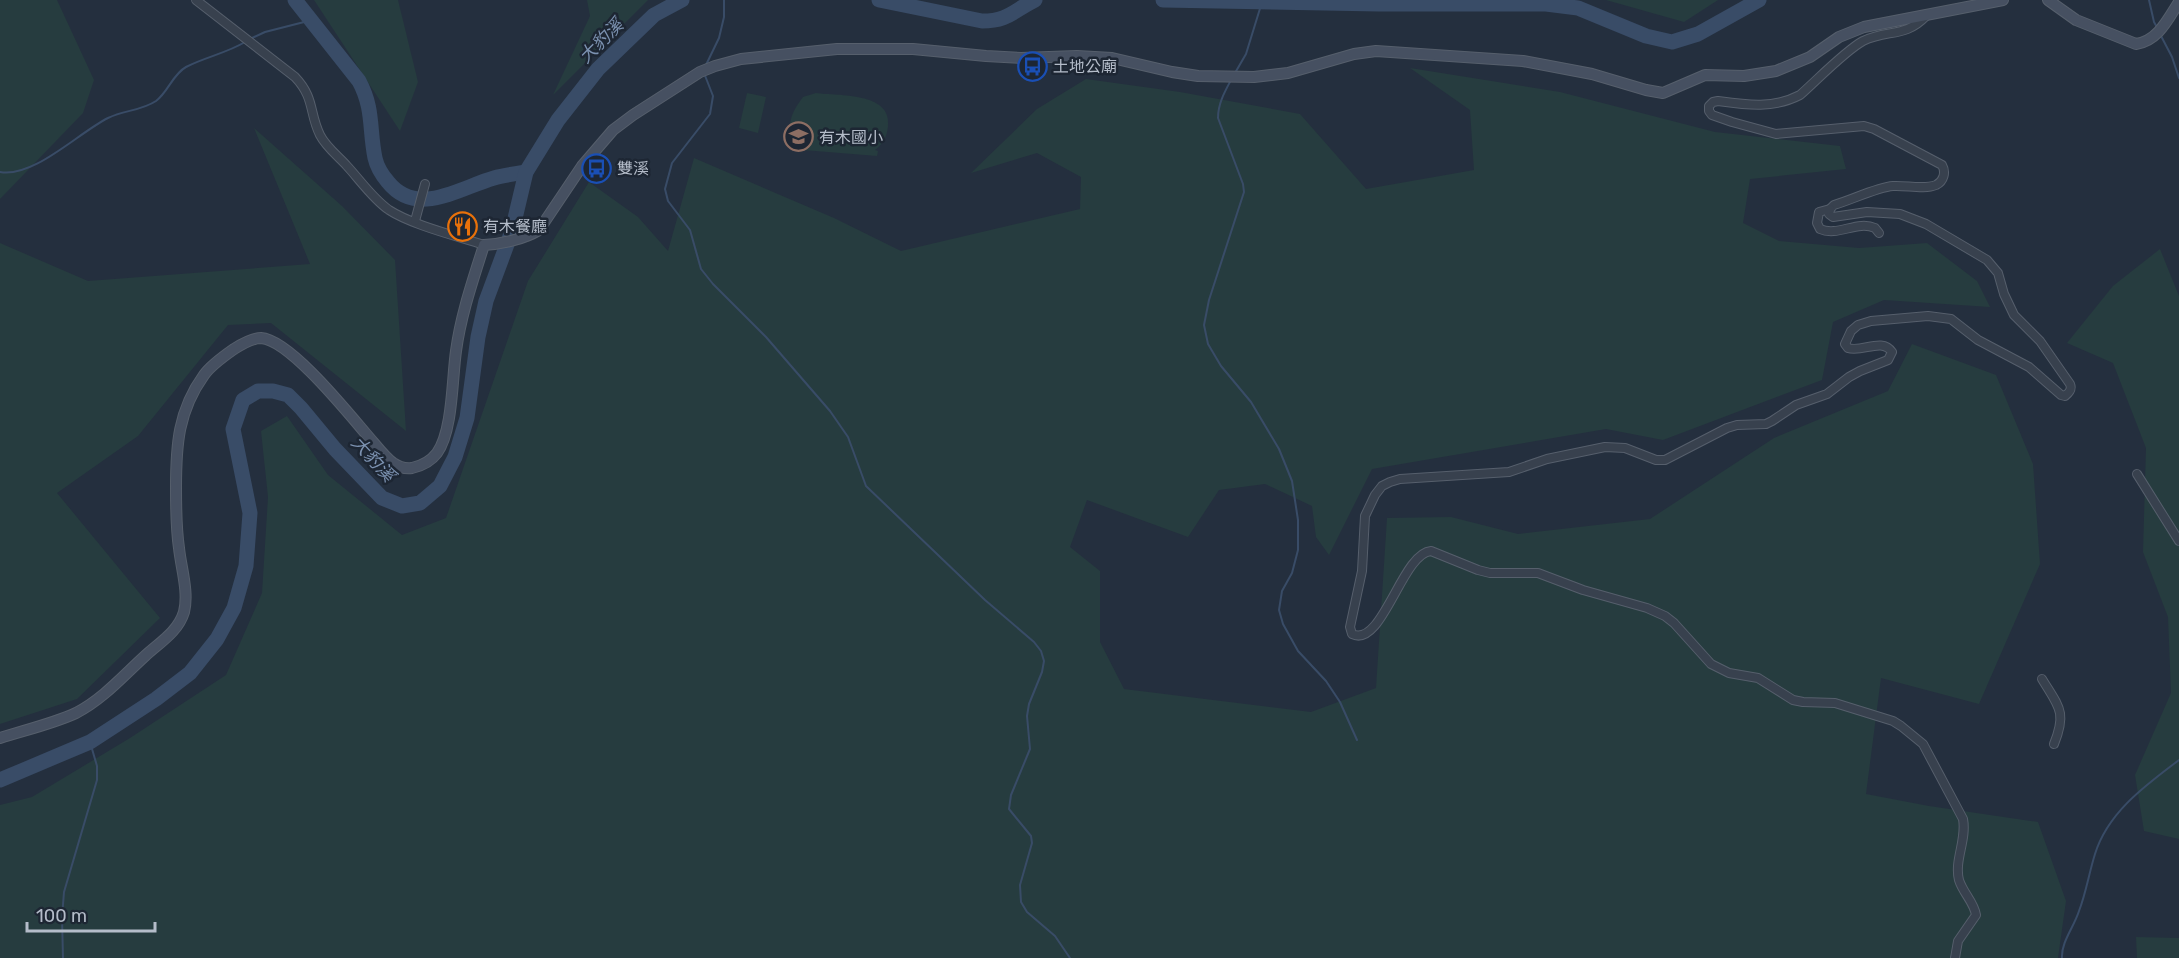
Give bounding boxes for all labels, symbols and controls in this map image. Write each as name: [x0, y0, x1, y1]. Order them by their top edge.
water label: 大豹溪: [574, 12, 630, 68]
bus stop icon: 土地公廟: [1016, 50, 1048, 82]
place label: 土地公廟: [1053, 57, 1117, 76]
school or university icon: 有木國小: [782, 121, 814, 153]
place label: 有木國小: [819, 128, 883, 147]
bus stop icon: 雙溪: [580, 152, 612, 184]
place label: 雙溪: [617, 159, 649, 178]
restaurant icon: 有木餐廳: [446, 210, 478, 242]
place label: 有木餐廳: [483, 217, 547, 236]
water label: 大豹溪: [347, 432, 402, 488]
scale bar: [27, 895, 154, 933]
text: 100 m: [36, 905, 87, 927]

